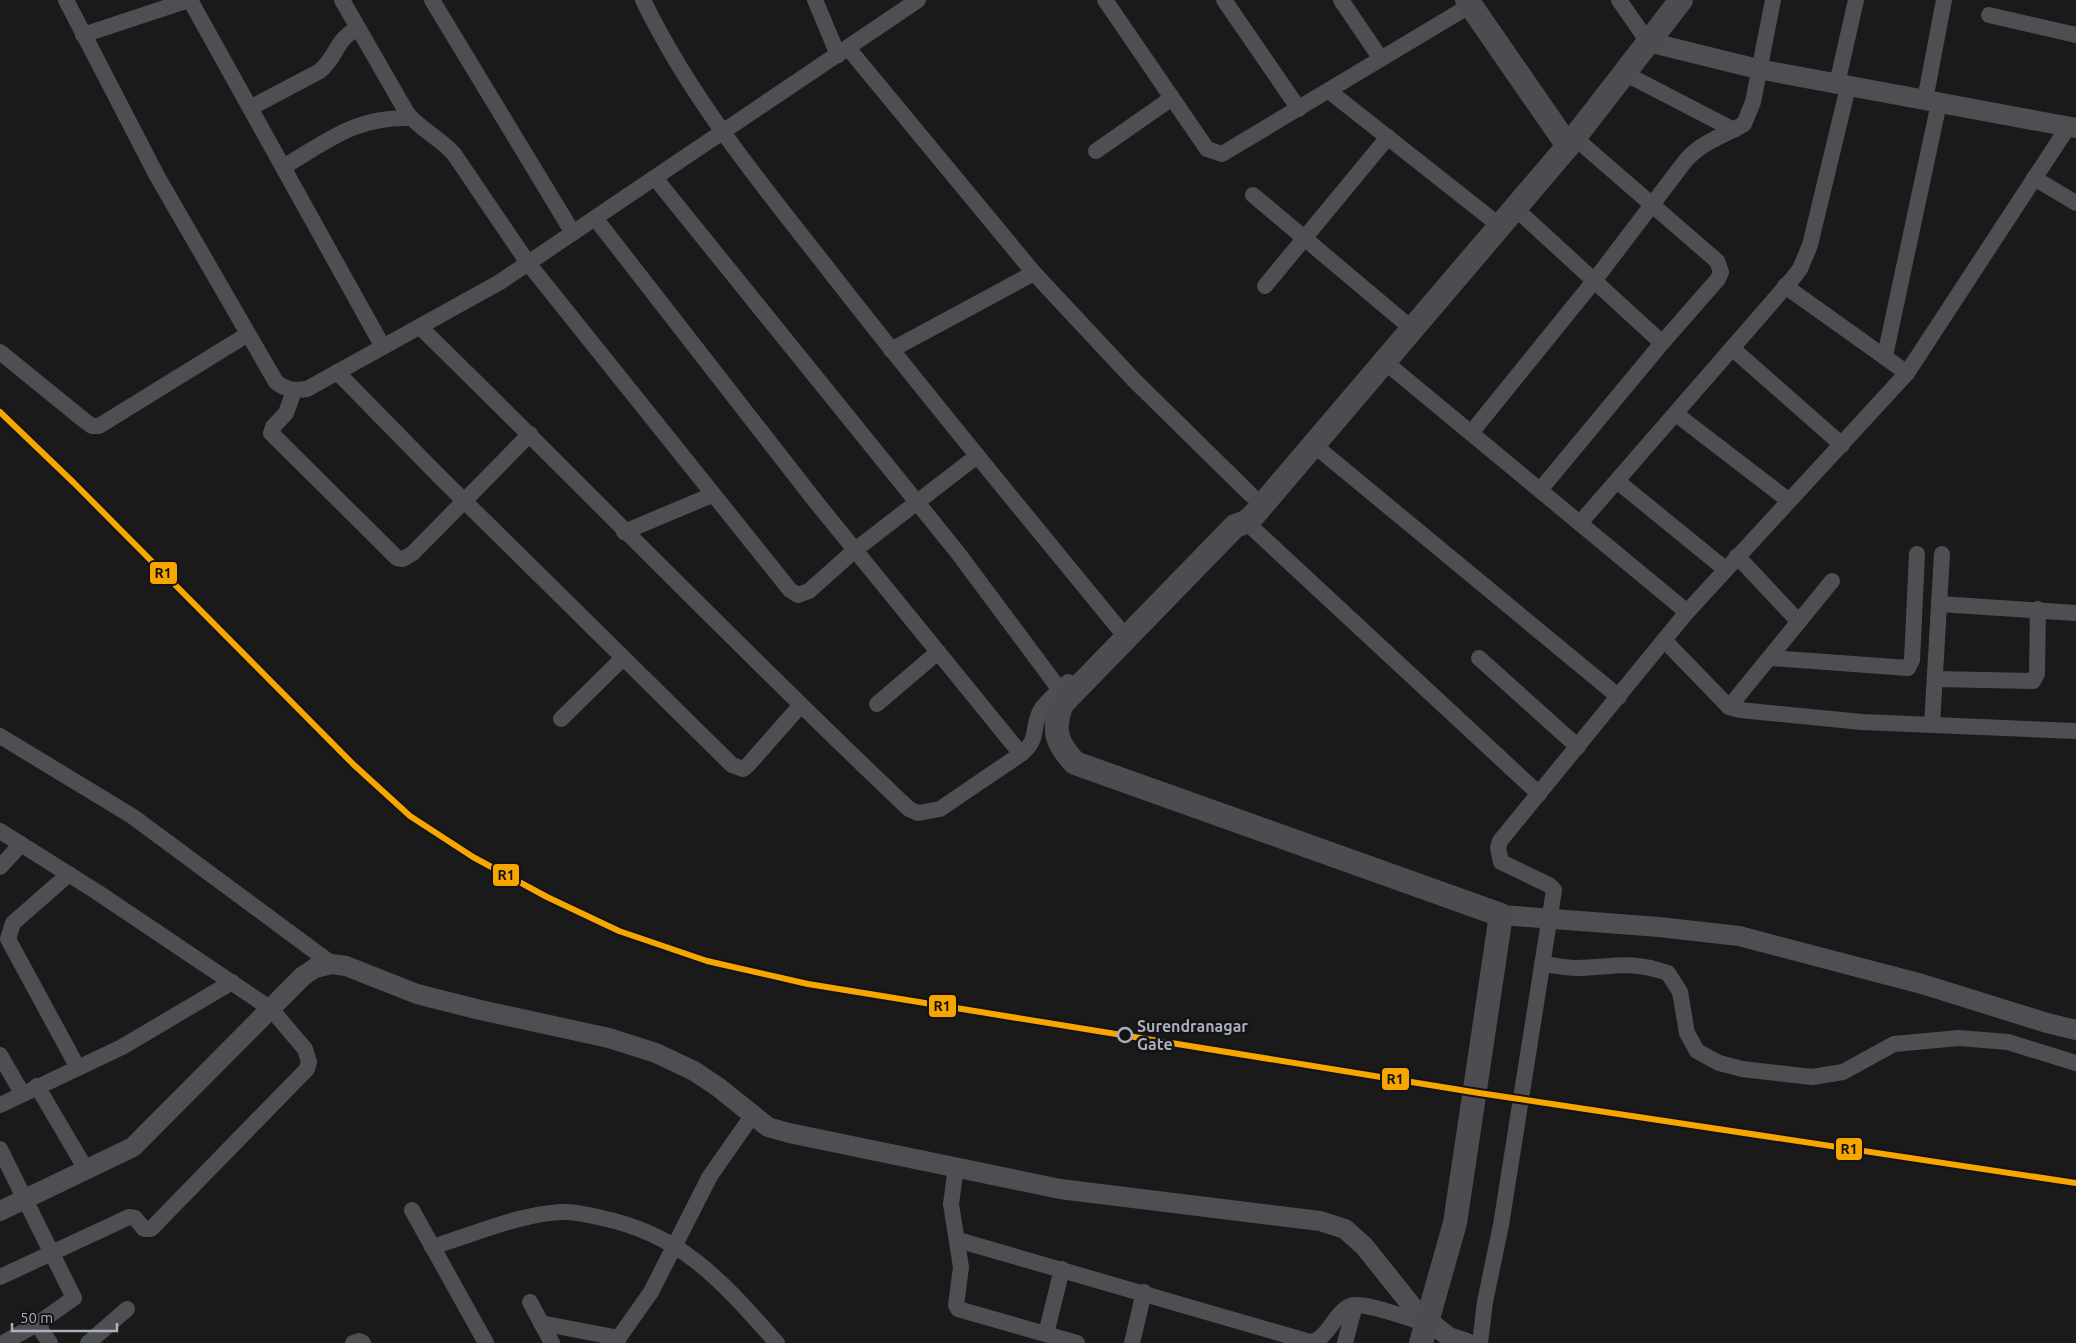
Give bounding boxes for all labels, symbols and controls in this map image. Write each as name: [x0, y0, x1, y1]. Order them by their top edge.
line badge: R1: [149, 561, 178, 585]
text: R1: [154, 565, 172, 581]
line badge: R1: [492, 863, 520, 887]
text: R1: [497, 867, 515, 883]
line badge: R1: [928, 994, 957, 1018]
text: R1: [933, 998, 951, 1014]
place label: Surendranagar Gate: [1137, 1017, 1248, 1053]
marker: Surendranagar Gate: [1117, 1027, 1133, 1043]
line badge: R1: [1381, 1067, 1410, 1091]
text: R1: [1386, 1071, 1404, 1087]
line badge: R1: [1835, 1137, 1863, 1161]
text: R1: [1840, 1141, 1858, 1157]
scale bar: [12, 1300, 118, 1332]
text: 50 m: [20, 1309, 53, 1326]

